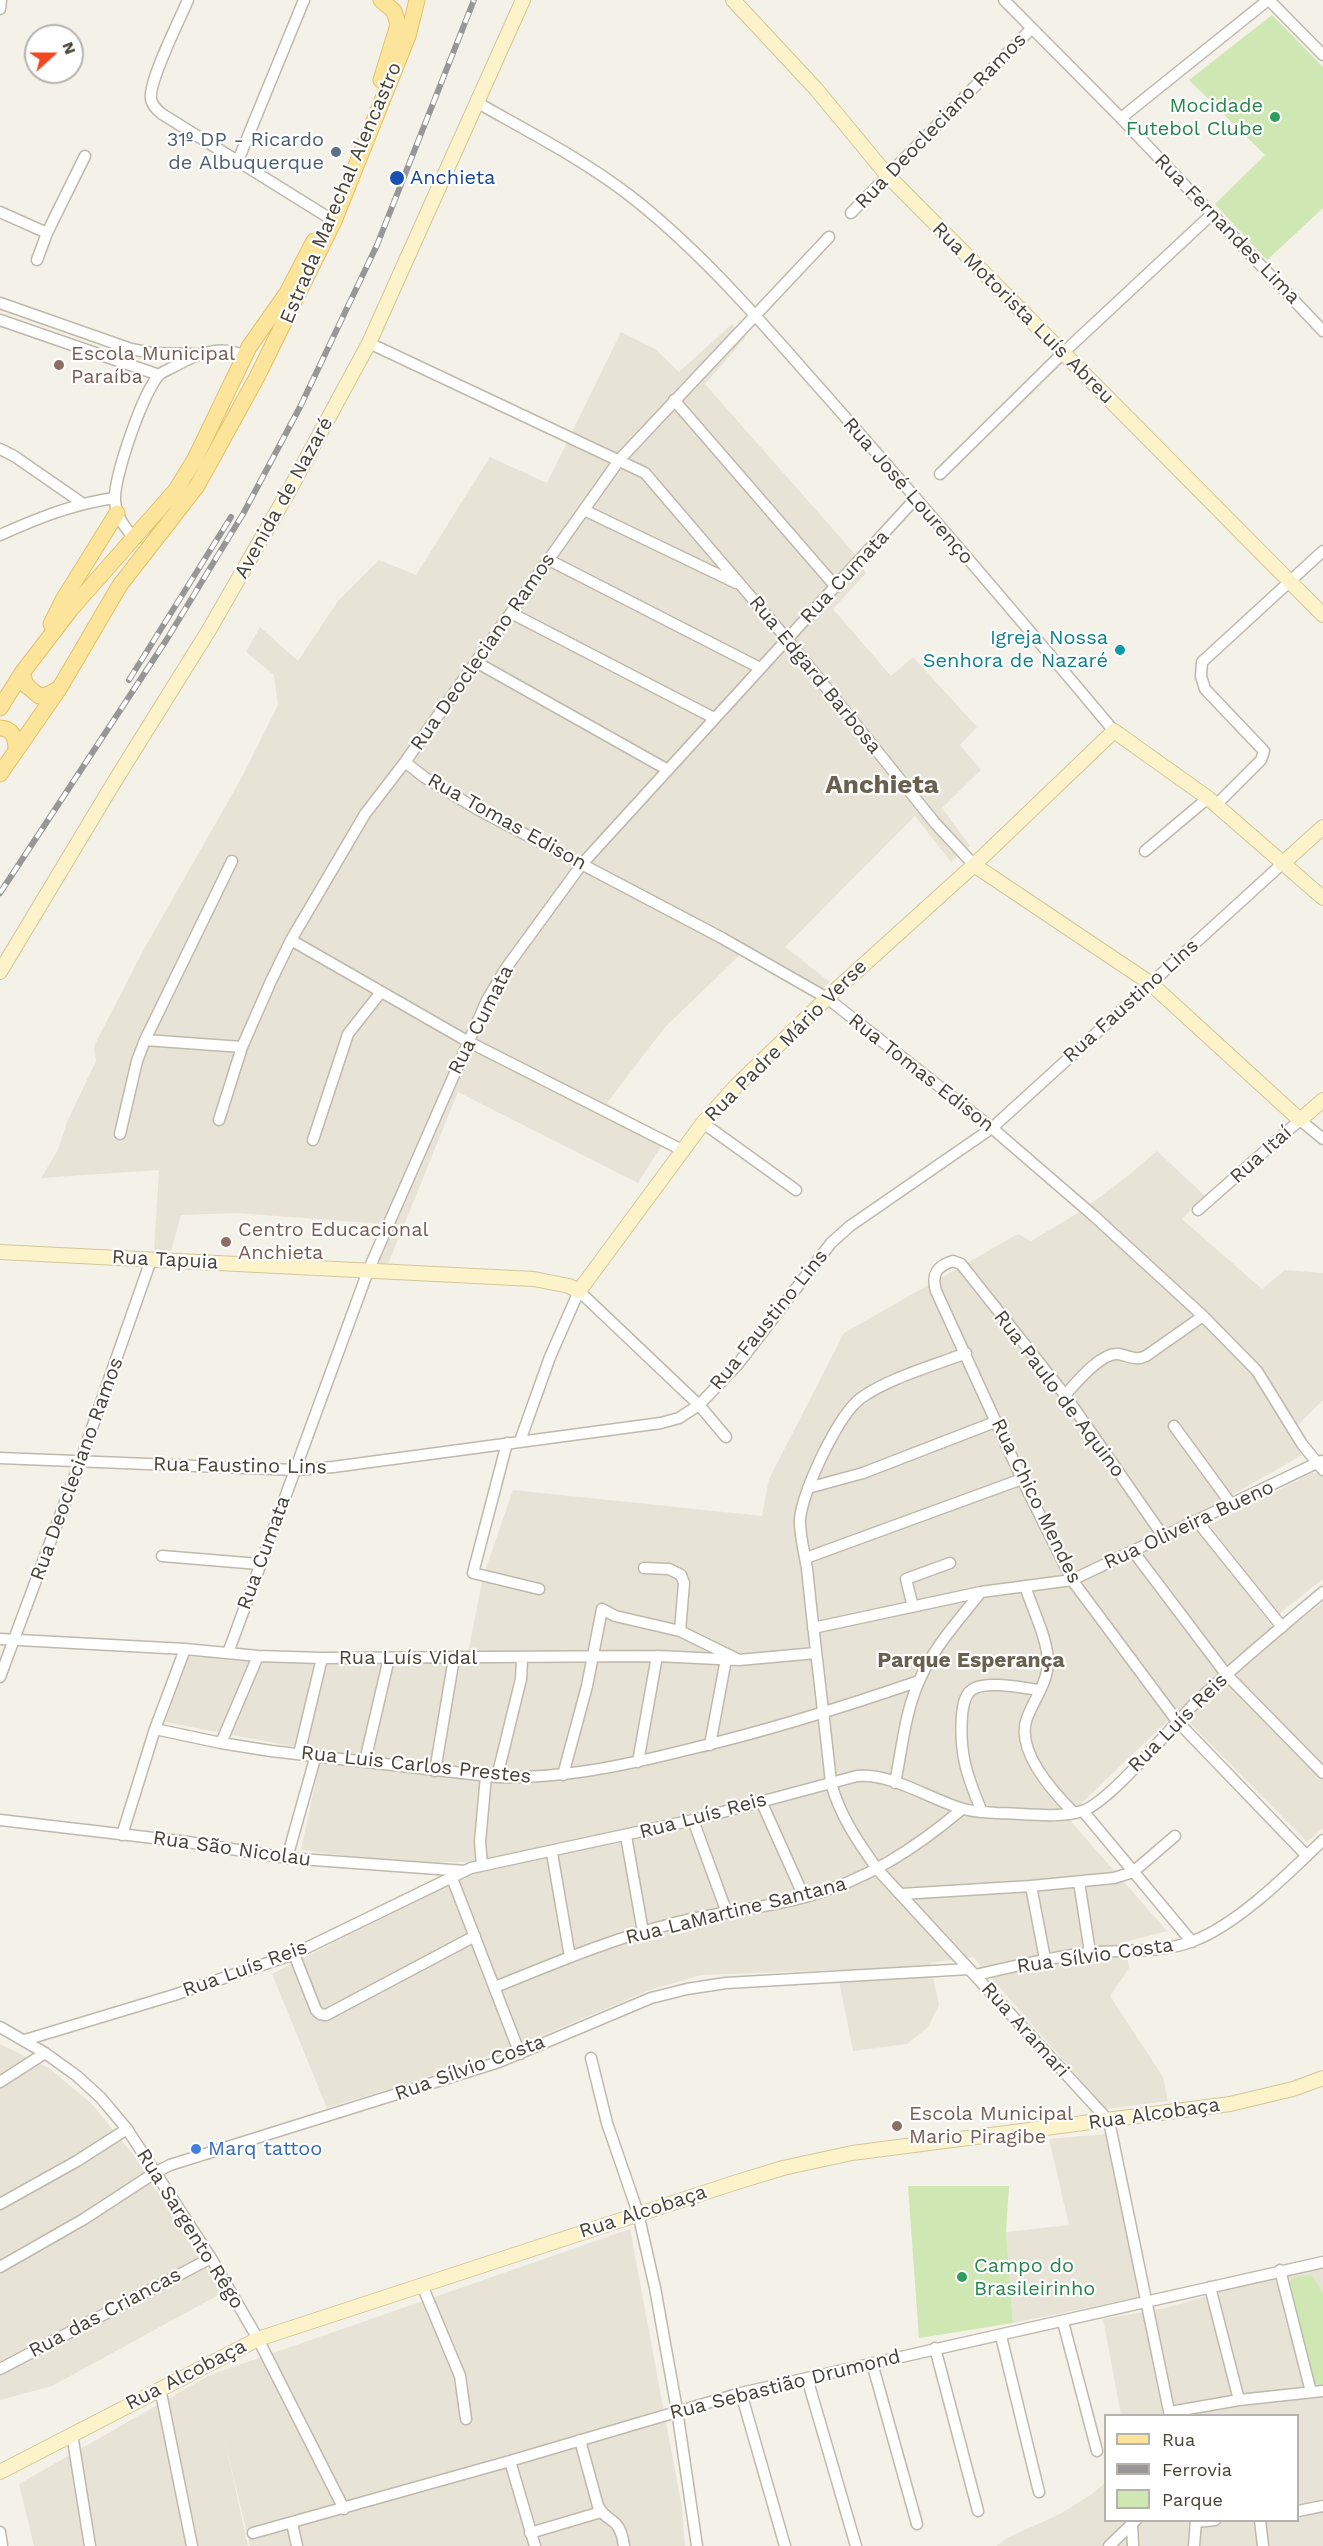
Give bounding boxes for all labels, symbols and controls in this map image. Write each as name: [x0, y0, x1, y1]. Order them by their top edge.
north arrow: [24, 24, 84, 84]
street label: Rua Deocleciano Ramos: [851, 28, 1031, 214]
text: N: [58, 39, 80, 57]
street label: Estrada Marechal Alencastro: [275, 59, 407, 327]
place label: Mocidade Futebol Clube: [1126, 94, 1263, 141]
marker: Mocidade Futebol Clube: [1268, 110, 1282, 124]
place label: 31º DP - Ricardo de Albuquerque: [167, 128, 324, 175]
marker: 31º DP - Ricardo de Albuquerque: [329, 145, 343, 159]
street label: Rua Fernandes Lima: [1149, 149, 1305, 309]
place label: Anchieta: [410, 166, 495, 190]
marker: Anchieta: [388, 169, 406, 187]
street label: Rua Motorista Luís Abreu: [927, 217, 1119, 409]
place label: Escola Municipal Paraíba: [71, 342, 235, 389]
marker: Escola Municipal Paraíba: [52, 358, 66, 372]
street label: Avenida de Nazaré: [230, 413, 338, 583]
street label: Rua José Lourenço: [838, 413, 978, 569]
street label: Rua Cumata: [796, 525, 894, 629]
street label: Rua Deocleciano Ramos: [406, 549, 560, 755]
street label: Rua Edgard Barbosa: [744, 591, 886, 759]
place label: Igreja Nossa Senhora de Nazaré: [923, 626, 1108, 673]
marker: Igreja Nossa Senhora de Nazaré: [1113, 643, 1127, 657]
street label: Rua Tomas Edison: [423, 768, 591, 876]
district label: Anchieta: [825, 769, 939, 801]
street label: Rua Faustino Lins: [1058, 934, 1204, 1068]
street label: Rua Padre Mário Verse: [700, 955, 872, 1127]
street label: Rua Cumata: [443, 961, 519, 1079]
street label: Rua Tomas Edison: [843, 1009, 999, 1137]
street label: Rua Itaí: [1225, 1121, 1297, 1189]
place label: Centro Educacional Anchieta: [238, 1218, 429, 1265]
marker: Centro Educacional Anchieta: [219, 1235, 233, 1249]
street label: Rua Tapuia: [111, 1245, 219, 1275]
street label: Rua Faustino Lins: [705, 1245, 833, 1395]
street label: Rua Paulo de Aquino: [988, 1306, 1130, 1482]
street label: Rua Deocleciano Ramos: [25, 1354, 129, 1584]
street label: Rua Chico Mendes: [986, 1415, 1086, 1587]
street label: Rua Faustino Lins: [153, 1452, 327, 1480]
street label: Rua Oliveira Bueno: [1100, 1475, 1278, 1575]
street label: Rua Cumata: [232, 1493, 296, 1613]
street label: Rua Luís Vidal: [339, 1646, 477, 1670]
district label: Parque Esperança: [877, 1648, 1065, 1674]
street label: Rua Luís Reis: [1123, 1668, 1233, 1778]
street label: Rua Luis Carlos Prestes: [300, 1741, 532, 1789]
street label: Rua Luís Reis: [637, 1787, 769, 1845]
street label: Rua São Nicolau: [151, 1826, 313, 1872]
street label: Rua LaMartine Santana: [623, 1872, 849, 1950]
street label: Rua Sílvio Costa: [1015, 1933, 1175, 1979]
street label: Rua Luís Reis: [179, 1935, 311, 2003]
street label: Rua Aramari: [976, 1977, 1074, 2083]
street label: Rua Sílvio Costa: [392, 2030, 548, 2106]
street label: Rua Alcobaça: [1087, 2093, 1221, 2135]
place label: Escola Municipal Mario Piragibe: [909, 2102, 1073, 2149]
marker: Escola Municipal Mario Piragibe: [890, 2119, 904, 2133]
place label: Marq tattoo: [208, 2137, 322, 2161]
marker: Marq tattoo: [189, 2142, 203, 2156]
street label: Rua Sargento Rêgo: [131, 2145, 249, 2313]
street label: Rua Alcobaça: [576, 2180, 710, 2244]
place label: Campo do Brasileirinho: [974, 2254, 1095, 2301]
street label: Rua das Criancas: [25, 2263, 185, 2363]
marker: Campo do Brasileirinho: [955, 2270, 969, 2284]
street label: Rua Alcobaça: [122, 2334, 250, 2416]
street label: Rua Sebastião Drumond: [667, 2345, 903, 2425]
legend: [1104, 2414, 1299, 2522]
text: Rua: [1162, 2429, 1195, 2450]
text: Ferrovia: [1162, 2459, 1232, 2480]
text: Parque: [1162, 2489, 1223, 2510]

